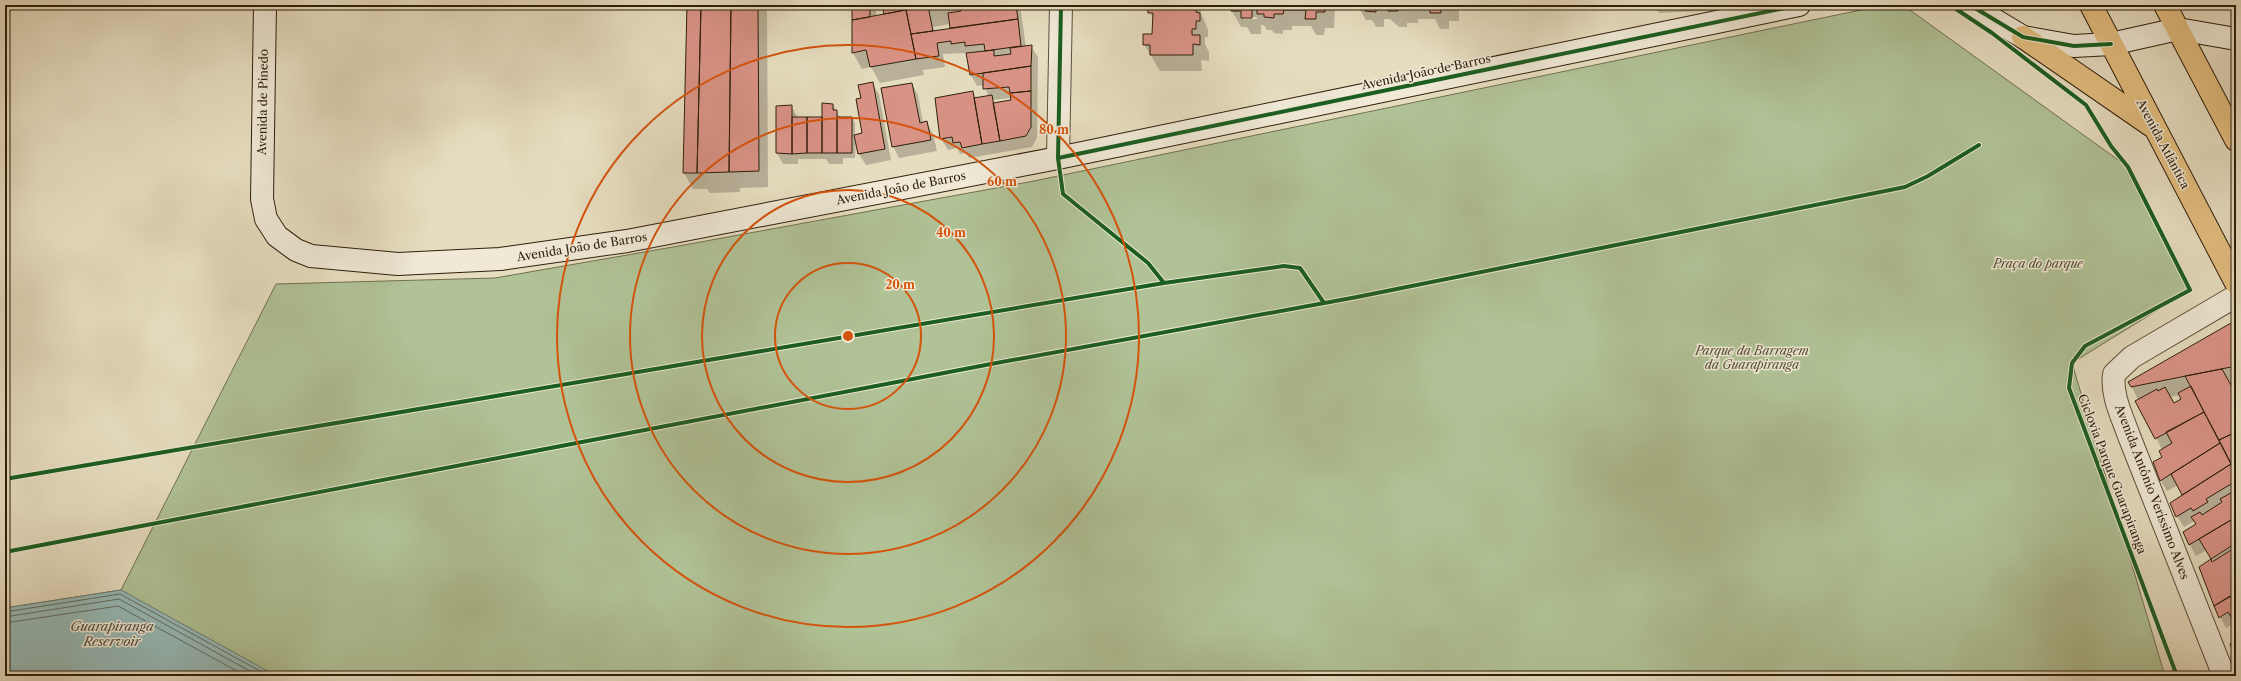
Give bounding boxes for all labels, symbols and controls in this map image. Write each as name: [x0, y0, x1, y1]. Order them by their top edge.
street label: Avenida de Pinedo: [254, 49, 271, 156]
street label: Avenida João de Barros: [1359, 50, 1492, 93]
street label: Avenida Atlântica: [2133, 96, 2194, 192]
text: 80 m: [1039, 122, 1069, 137]
street label: Avenida João de Barros: [834, 168, 967, 208]
text: 60 m: [987, 174, 1017, 189]
text: 40 m: [936, 225, 966, 240]
street label: Avenida João de Barros: [515, 229, 648, 264]
park label: Praça do parque: [1992, 256, 2084, 271]
text: 20 m: [885, 277, 915, 292]
centre of rings: [841, 329, 855, 343]
park label: Parque da Barragem da Guarapiranga: [1694, 343, 1809, 372]
street label: Ciclovia Parque Guarapiranga: [2075, 392, 2150, 557]
street label: Avenida Antônio Veríssimo Alves: [2112, 401, 2193, 582]
water label: Guarapiranga Reservoir: [70, 618, 154, 649]

